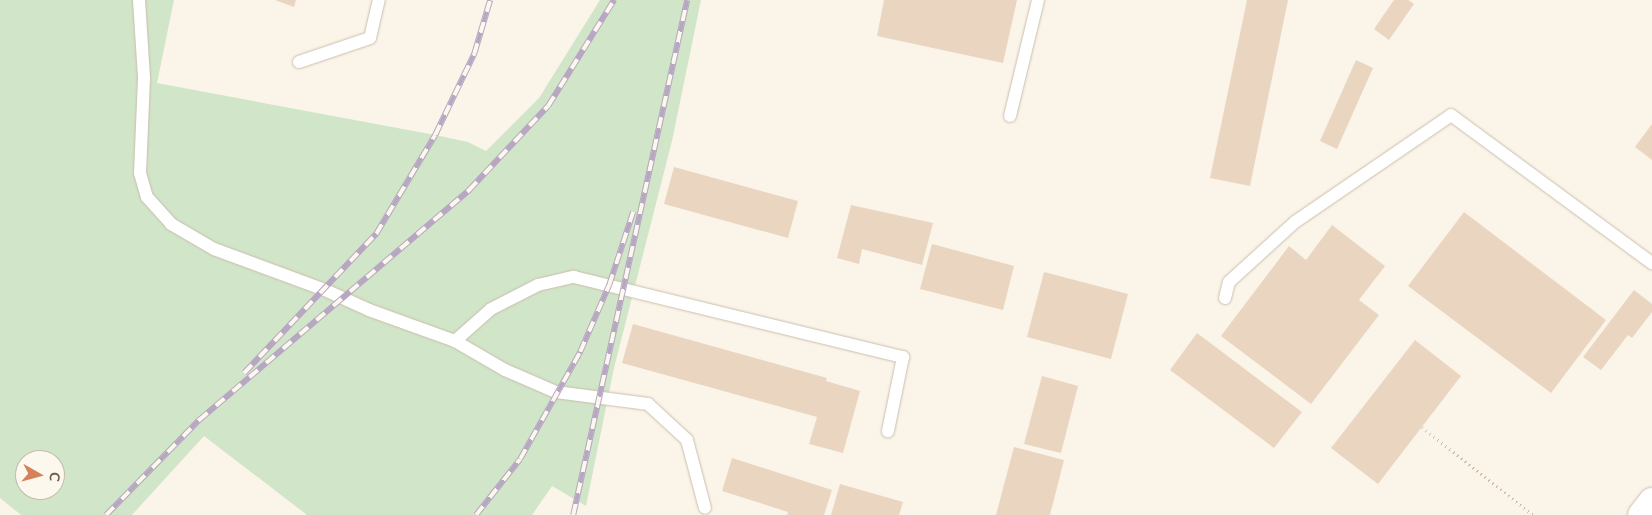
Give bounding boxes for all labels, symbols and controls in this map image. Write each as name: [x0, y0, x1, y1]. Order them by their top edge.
north arrow: [15, 450, 65, 500]
text: С: [44, 471, 64, 483]

